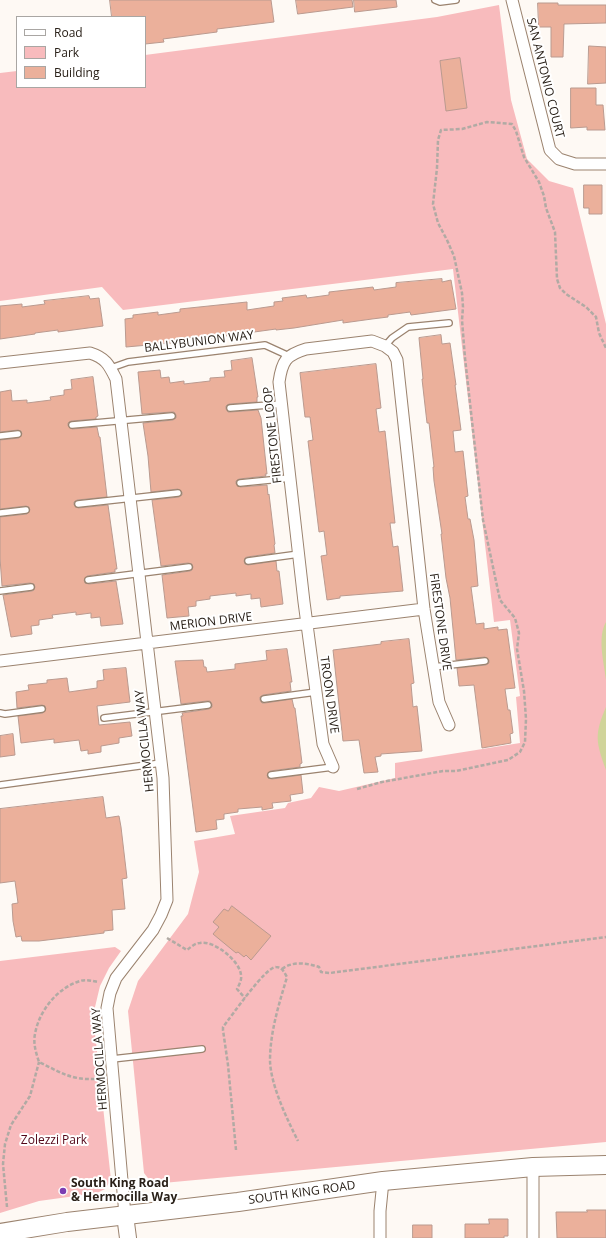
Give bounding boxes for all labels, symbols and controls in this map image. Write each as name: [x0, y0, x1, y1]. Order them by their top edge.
legend: [16, 16, 146, 88]
street label: SAN ANTONIO COURT: [523, 16, 567, 140]
text: Road: [54, 24, 83, 41]
text: Park: [54, 44, 79, 61]
text: Building: [54, 64, 99, 81]
street label: BALLYBUNION WAY: [143, 328, 255, 356]
street label: FIRESTONE LOOP: [261, 386, 285, 484]
street label: FIRESTONE DRIVE: [426, 572, 454, 672]
street label: MERION DRIVE: [169, 610, 253, 634]
street label: TROON DRIVE: [316, 655, 342, 735]
street label: HERMOCILLA WAY: [132, 689, 158, 793]
street label: HERMOCILLA WAY: [89, 1007, 111, 1111]
park label: Zolezzi Park: [21, 1134, 87, 1148]
place label: South King Road & Hermocilla Way: [71, 1177, 177, 1205]
street label: SOUTH KING ROAD: [248, 1178, 356, 1208]
marker: South King Road & Hermocilla Way: [58, 1186, 68, 1196]

